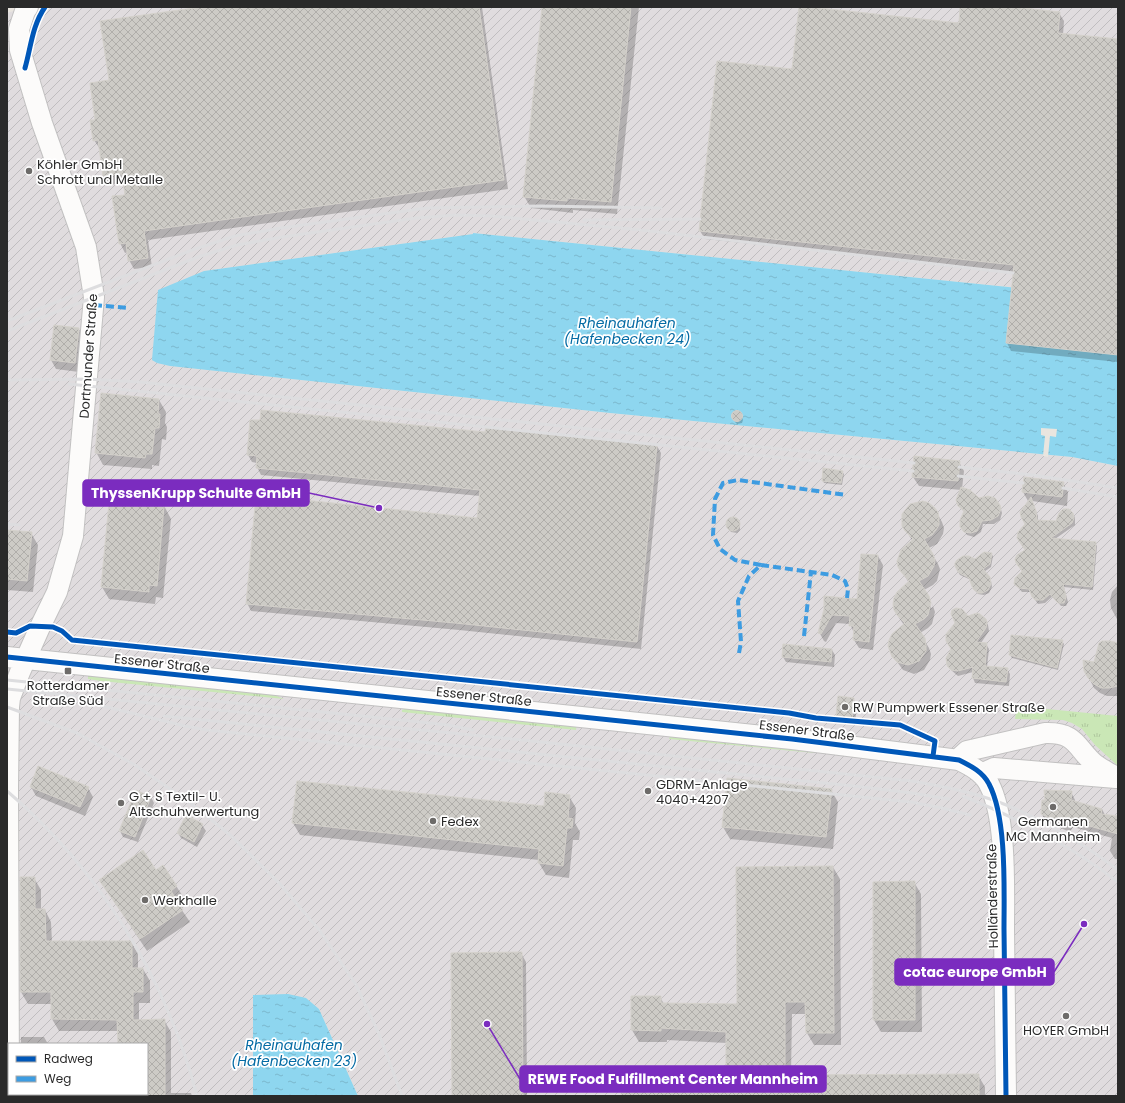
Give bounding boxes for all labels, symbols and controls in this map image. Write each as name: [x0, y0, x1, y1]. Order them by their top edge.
place label: Köhler GmbH Schrott und Metalle: [37, 155, 163, 189]
marker: Köhler GmbH Schrott und Metalle: [24, 166, 34, 176]
street label: Dortmunder Straße: [75, 293, 102, 419]
water label: Rheinauhafen (Hafenbecken 24): [564, 313, 690, 349]
callout: ThyssenKrupp Schulte GmbH: [83, 480, 309, 506]
text: ThyssenKrupp Schulte GmbH: [91, 483, 301, 503]
street label: Essener Straße: [113, 649, 211, 678]
marker: Rotterdamer Straße Süd: [63, 666, 73, 676]
place label: Rotterdamer Straße Süd: [27, 676, 109, 710]
street label: Essener Straße: [435, 682, 533, 711]
place label: RW Pumpwerk Essener Straße: [853, 698, 1045, 717]
marker: RW Pumpwerk Essener Straße: [840, 702, 850, 712]
street label: Essener Straße: [758, 715, 856, 746]
place label: GDRM-Anlage 4040+4207: [656, 775, 747, 809]
marker: GDRM-Anlage 4040+4207: [643, 786, 653, 796]
place label: G + S Textil- U. Altschuhverwertung: [129, 787, 259, 821]
marker: G + S Textil- U. Altschuhverwertung: [116, 798, 126, 808]
marker: Germanen MC Mannheim: [1048, 802, 1058, 812]
place label: Fedex: [441, 812, 479, 831]
place label: Germanen MC Mannheim: [1006, 812, 1100, 846]
marker: Fedex: [428, 816, 438, 826]
street label: Holländerstraße: [982, 844, 1003, 948]
place label: Werkhalle: [153, 891, 217, 910]
marker: Werkhalle: [140, 895, 150, 905]
callout: cotac europe GmbH: [895, 959, 1054, 985]
text: cotac europe GmbH: [903, 962, 1047, 982]
marker: HOYER GmbH: [1061, 1011, 1071, 1021]
place label: HOYER GmbH: [1023, 1021, 1109, 1040]
water label: Rheinauhafen (Hafenbecken 23): [231, 1035, 357, 1071]
legend: [8, 1043, 148, 1095]
text: Radweg: [44, 1050, 93, 1067]
callout: REWE Food Fulfillment Center Mannheim: [520, 1066, 826, 1092]
text: REWE Food Fulfillment Center Mannheim: [528, 1069, 818, 1089]
text: Weg: [44, 1070, 71, 1087]

